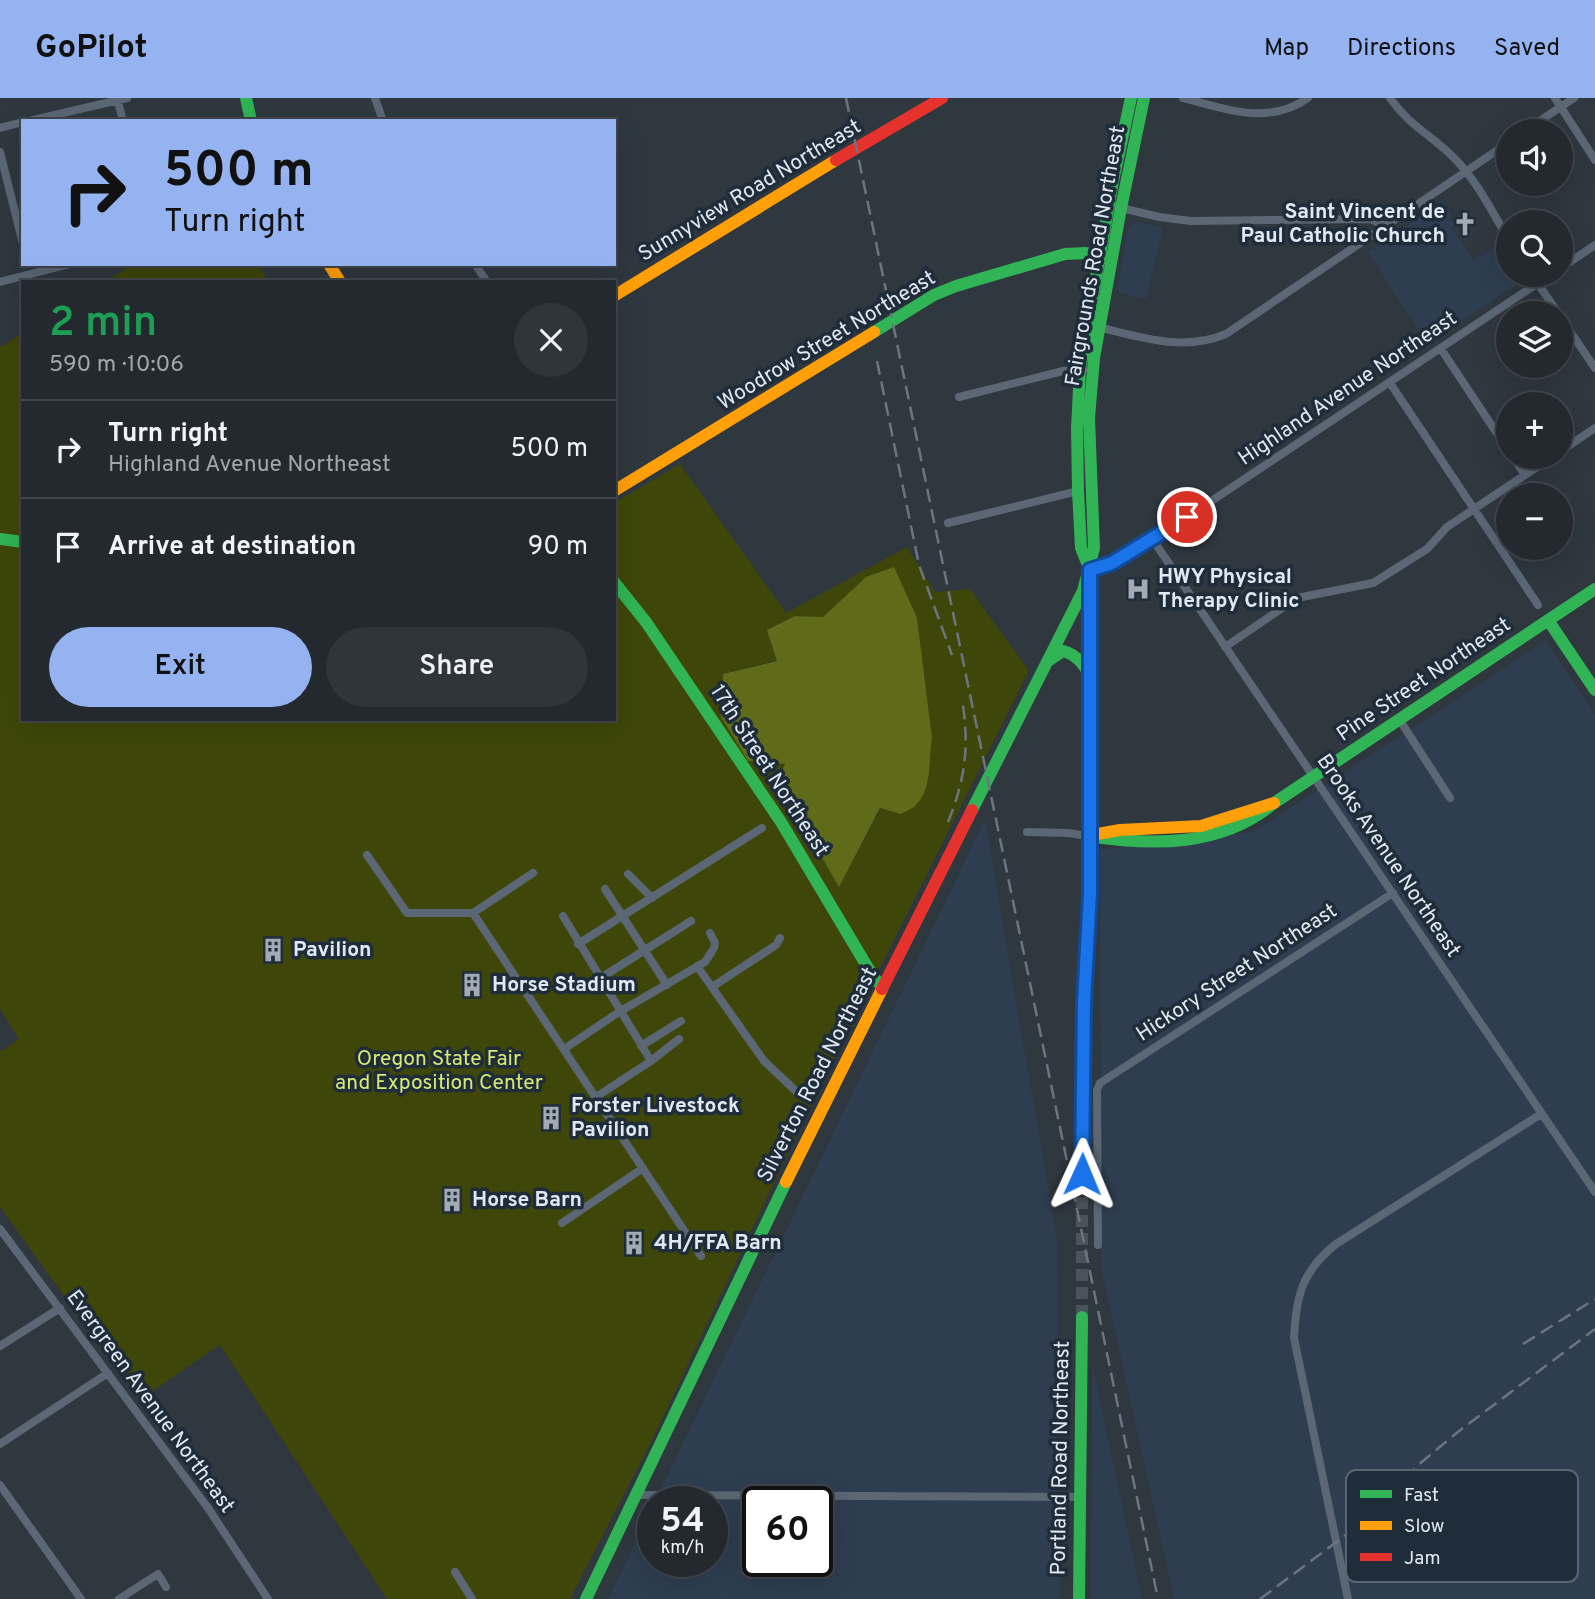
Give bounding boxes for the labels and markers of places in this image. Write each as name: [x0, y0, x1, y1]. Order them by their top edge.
place label: Saint Vincent de Paul Catholic Church: [1241, 199, 1445, 250]
church icon: Saint Vincent de Paul Catholic Church: [1451, 210, 1479, 238]
pin: [1157, 487, 1217, 547]
place label: HWY Physical Therapy Clinic: [1158, 564, 1300, 615]
hospital icon: HWY Physical Therapy Clinic: [1124, 575, 1152, 603]
building icon: Pavilion: [259, 936, 287, 964]
place label: Pavilion: [293, 937, 371, 964]
building icon: Horse Stadium: [458, 971, 486, 999]
place label: Horse Stadium: [492, 972, 636, 999]
place label: Forster Livestock Pavilion: [571, 1093, 740, 1144]
building icon: Forster Livestock Pavilion: [537, 1104, 565, 1132]
building icon: Horse Barn: [438, 1186, 466, 1214]
place label: Horse Barn: [472, 1187, 582, 1214]
building icon: 4H/FFA Barn: [620, 1229, 648, 1257]
place label: 4H/FFA Barn: [654, 1230, 782, 1257]

